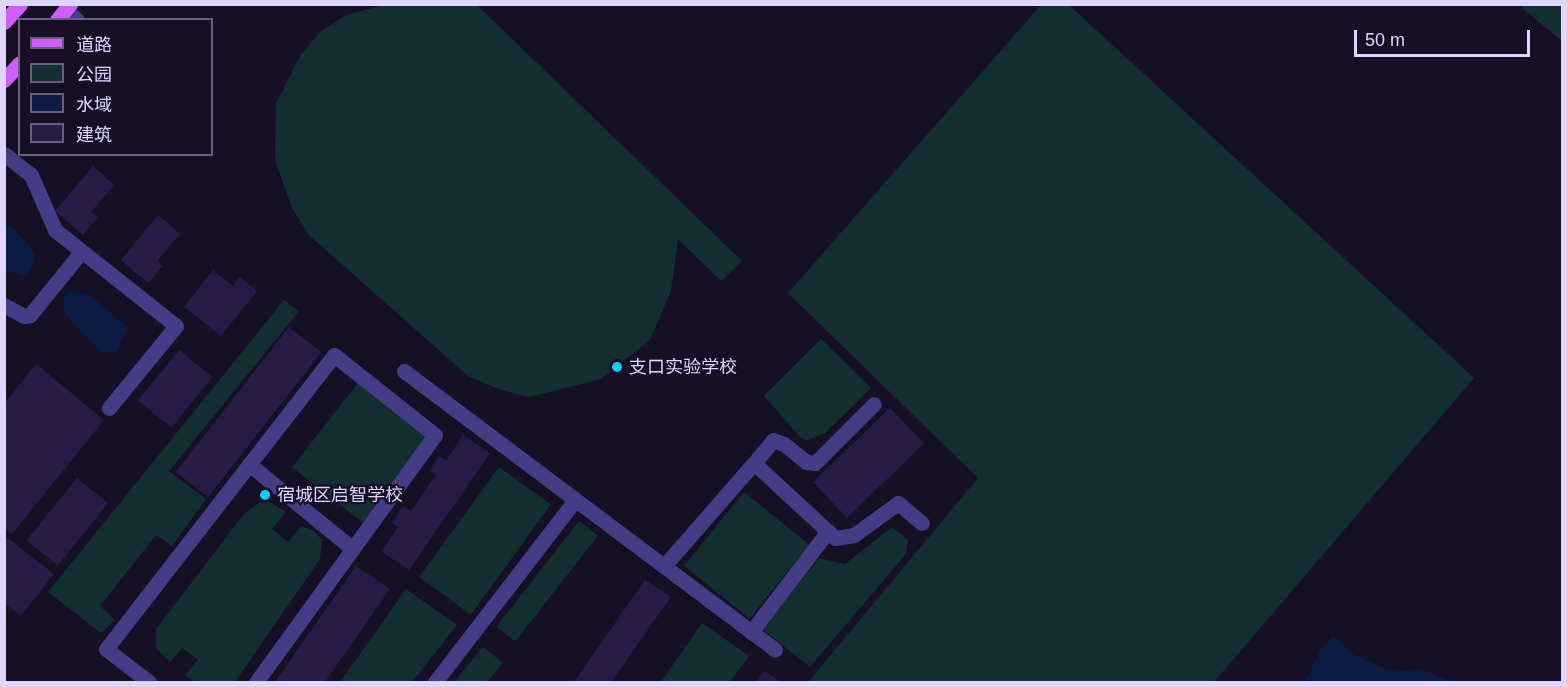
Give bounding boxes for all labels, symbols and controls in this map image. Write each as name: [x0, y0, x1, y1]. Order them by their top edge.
legend: [18, 18, 213, 156]
scale bar: [1357, 18, 1532, 56]
text: 50 m: [1365, 30, 1405, 50]
text: 道路: [76, 35, 112, 55]
text: 公园: [76, 65, 112, 85]
text: 水域: [76, 95, 112, 115]
text: 建筑: [76, 125, 112, 145]
place label: 支口实验学校: [629, 356, 737, 378]
marker: 支口实验学校: [610, 360, 624, 374]
place label: 宿城区启智学校: [277, 484, 403, 506]
marker: 宿城区启智学校: [258, 488, 272, 502]

